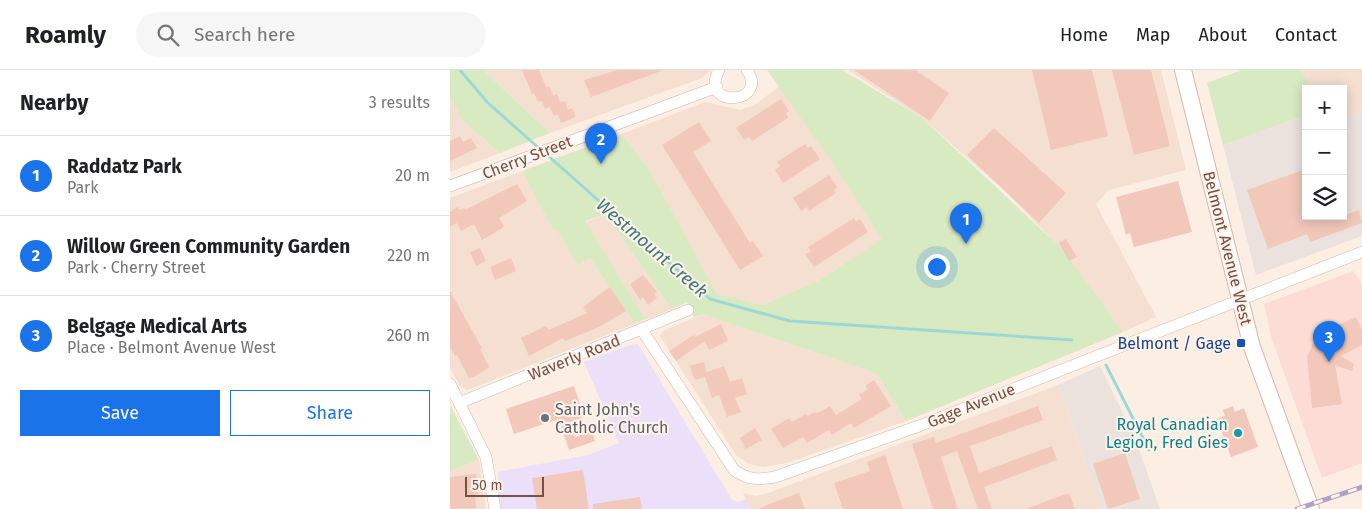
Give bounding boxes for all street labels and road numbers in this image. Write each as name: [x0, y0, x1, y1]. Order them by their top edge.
street label: Cherry Street: [480, 132, 575, 183]
street label: Belmont Avenue West: [1199, 169, 1256, 327]
street label: Waverly Road: [525, 330, 623, 385]
street label: Gage Avenue: [925, 379, 1018, 432]

